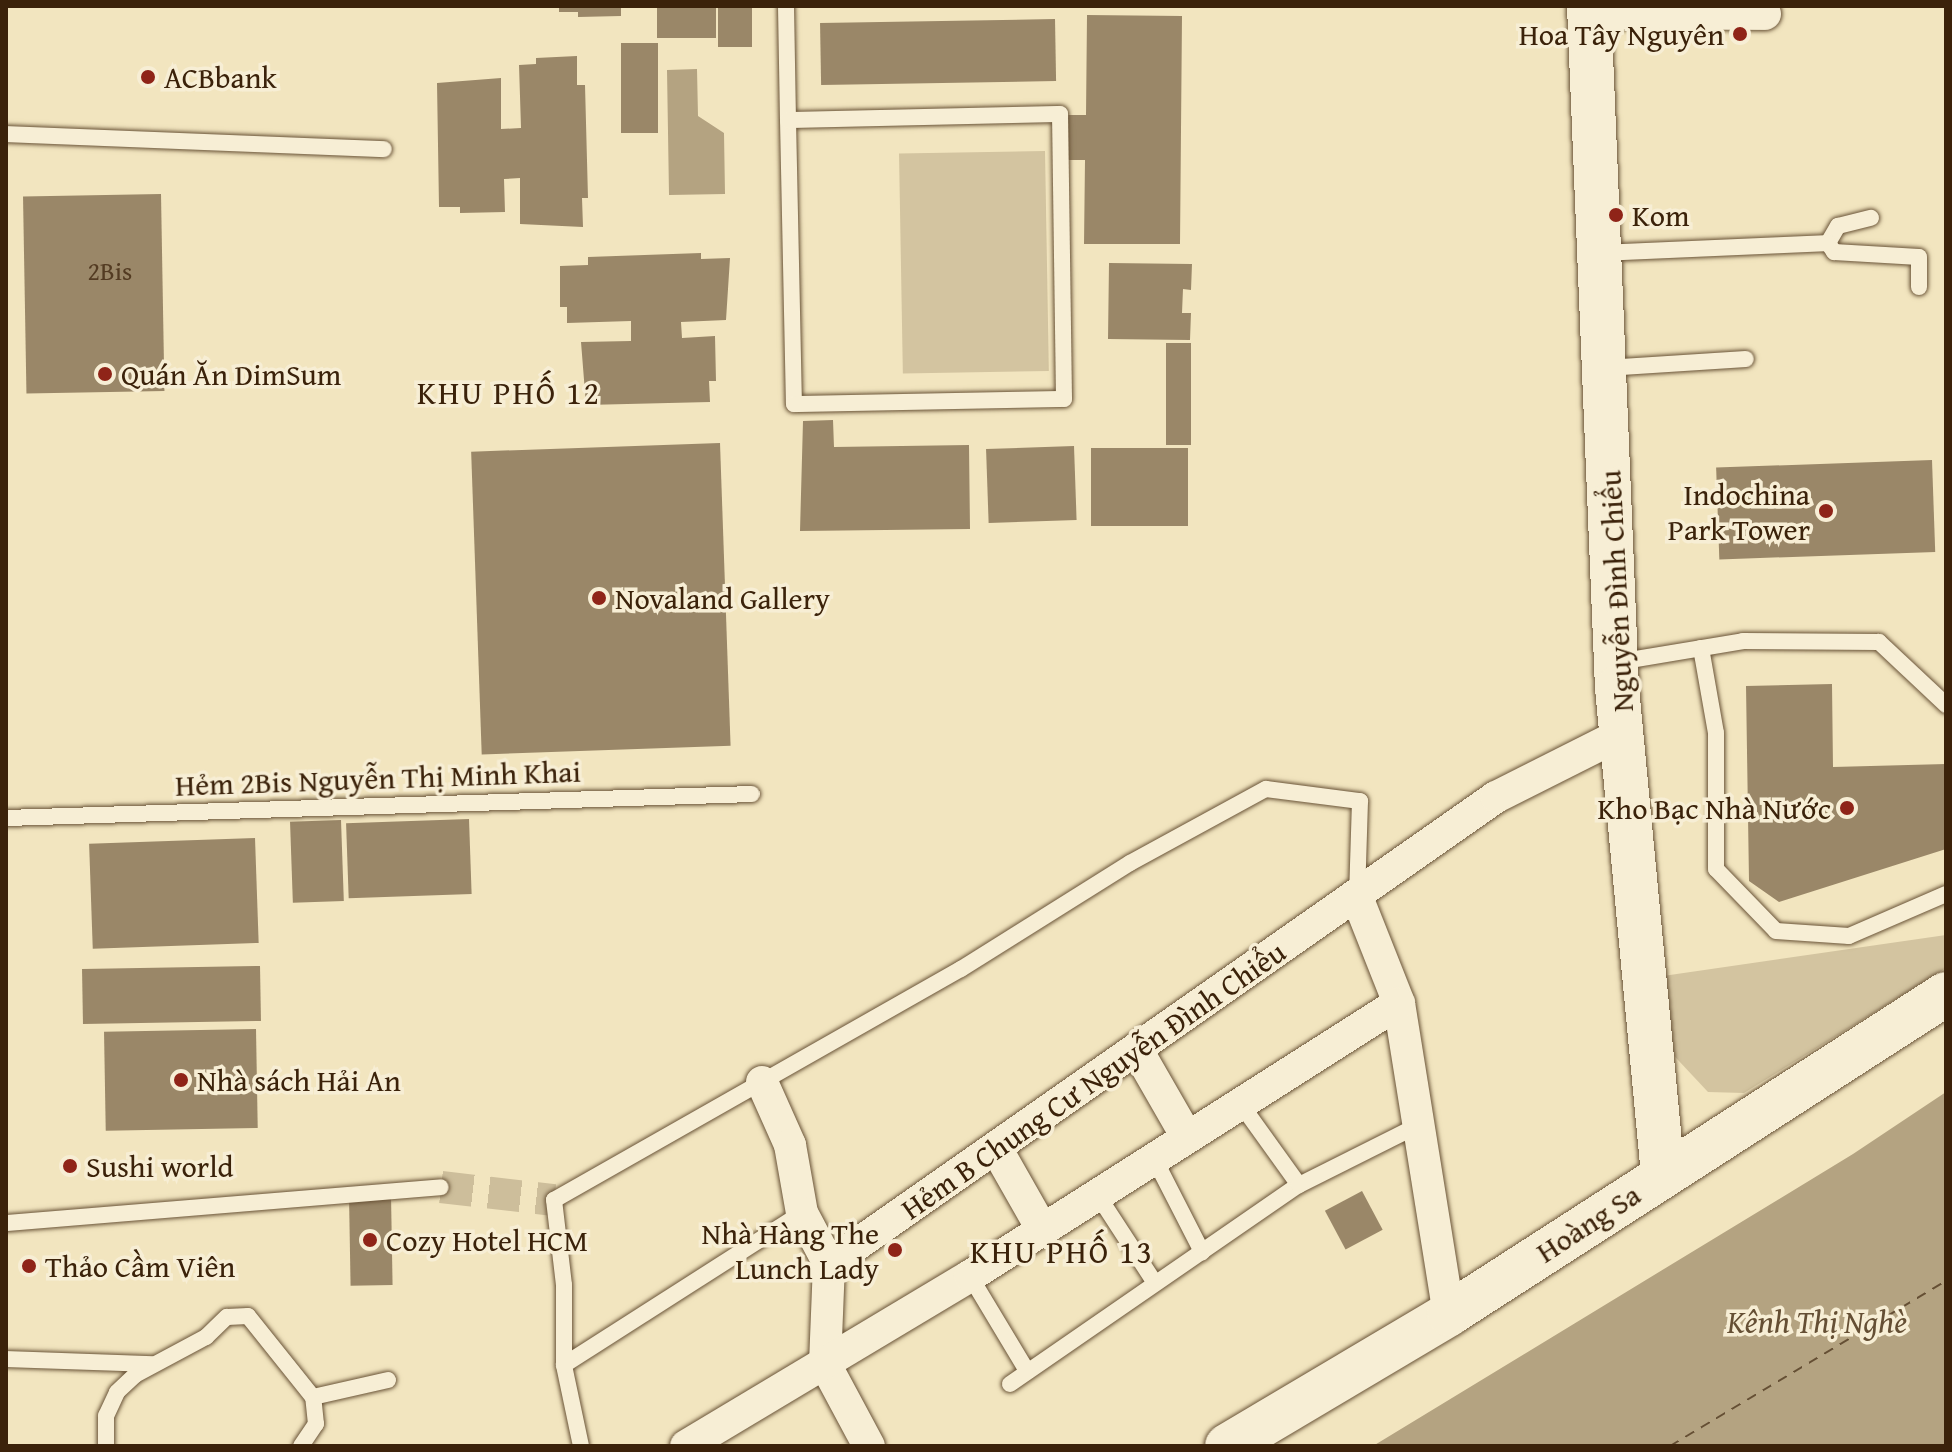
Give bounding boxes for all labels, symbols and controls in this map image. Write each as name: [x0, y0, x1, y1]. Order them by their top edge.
place label: Hoa Tây Nguyên: [1519, 16, 1724, 52]
marker: Hoa Tây Nguyên: [1731, 25, 1749, 43]
place label: ACBbank: [164, 59, 277, 95]
marker: ACBbank: [139, 68, 157, 86]
place label: Kom: [1632, 197, 1690, 233]
marker: Kom: [1607, 206, 1625, 224]
house number: 2Bis: [88, 255, 132, 287]
place label: Quán Ăn DimSum: [121, 356, 341, 392]
marker: Quán Ăn DimSum: [96, 365, 114, 383]
district label: KHU PHỐ 12: [417, 374, 601, 412]
street label: Nguyễn Đình Chiểu: [1592, 469, 1640, 713]
place label: Indochina Park Tower: [1668, 476, 1810, 546]
marker: Indochina Park Tower: [1817, 502, 1835, 520]
place label: Novaland Gallery: [615, 580, 830, 616]
marker: Novaland Gallery: [590, 589, 608, 607]
street label: Hẻm 2Bis Nguyễn Thị Minh Khai: [175, 753, 581, 803]
place label: Kho Bạc Nhà Nước: [1598, 790, 1831, 826]
marker: Kho Bạc Nhà Nước: [1838, 799, 1856, 817]
street label: Hẻm B Chung Cư Nguyễn Ðình Chiểu: [894, 933, 1292, 1227]
place label: Nhà sách Hải An: [197, 1062, 401, 1098]
marker: Nhà sách Hải An: [172, 1071, 190, 1089]
place label: Sushi world: [86, 1148, 234, 1184]
marker: Sushi world: [61, 1157, 79, 1175]
street label: Hoàng Sa: [1529, 1176, 1647, 1270]
place label: Nhà Hàng The Lunch Lady: [702, 1215, 879, 1286]
place label: Cozy Hotel HCM: [386, 1222, 588, 1258]
marker: Cozy Hotel HCM: [361, 1231, 379, 1249]
district label: KHU PHỐ 13: [970, 1233, 1154, 1271]
marker: Nhà Hàng The Lunch Lady: [886, 1241, 904, 1259]
place label: Thảo Cầm Viên: [45, 1248, 235, 1284]
marker: Thảo Cầm Viên: [20, 1257, 38, 1275]
water label: Kênh Thị Nghè: [1727, 1303, 1907, 1341]

